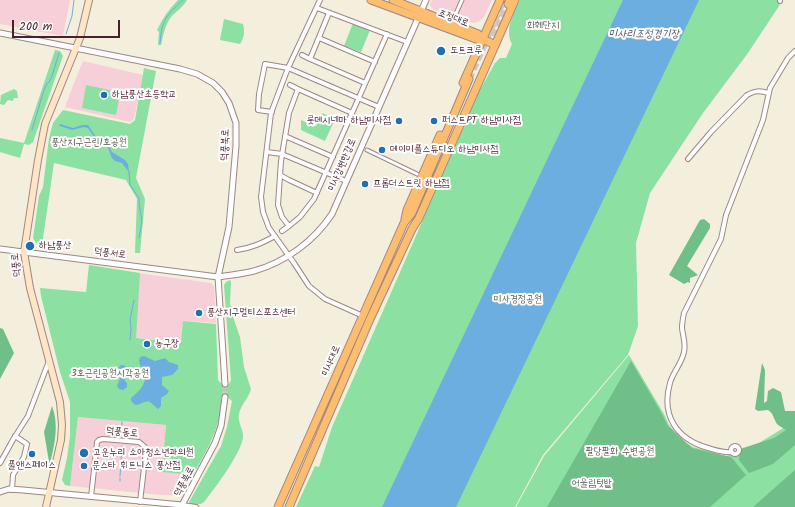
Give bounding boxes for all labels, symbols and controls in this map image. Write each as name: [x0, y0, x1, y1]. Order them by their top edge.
street label: 조정대로: [436, 8, 470, 30]
scale bar: [14, 12, 122, 38]
text: 200 m: [19, 17, 52, 36]
park label: 화훼단지: [527, 20, 559, 32]
water label: 미사리조정경기장: [609, 28, 679, 42]
marker: 도트크루: [435, 45, 447, 57]
place label: 도트크루: [450, 45, 482, 57]
place label: 하남풍산초등학교: [112, 89, 176, 101]
marker: 하남풍산초등학교: [99, 90, 109, 100]
place label: 롯데시네마 하남미사점: [307, 115, 391, 127]
place label: 퍼스트PT 하남미사점: [442, 115, 521, 127]
marker: 롯데시네마 하남미사점: [394, 116, 404, 126]
marker: 퍼스트PT 하남미사점: [429, 116, 439, 126]
street label: 덕풍북로: [219, 129, 233, 161]
park label: 풍산지구근린1호공원: [51, 137, 127, 149]
street label: 미사강변한강로: [326, 137, 360, 193]
place label: 데이미폴스튜디오 하남미사점: [390, 144, 499, 156]
marker: 데이미폴스튜디오 하남미사점: [377, 145, 387, 155]
place label: 프롬더스트릿 하남점: [373, 178, 449, 190]
marker: 프롬더스트릿 하남점: [360, 179, 370, 189]
marker: 하남풍산: [24, 240, 36, 252]
place label: 하남풍산: [39, 240, 71, 252]
street label: 덕풍서로: [93, 246, 127, 262]
street label: 덕풍로: [10, 252, 24, 278]
park label: 미사경정공원: [494, 294, 542, 306]
place label: 풍산지구멀티스포츠센터: [207, 307, 296, 319]
marker: 풍산지구멀티스포츠센터: [194, 308, 204, 318]
place label: 농구장: [155, 338, 179, 350]
marker: 농구장: [142, 339, 152, 349]
street label: 미사대로: [320, 344, 344, 378]
park label: 3호근린공원시각공원: [71, 368, 149, 380]
street label: 덕풍동로: [105, 425, 139, 441]
park label: 팔당팔화 수변공원: [586, 446, 654, 458]
marker: 고운누리 소아청소년과의원: [78, 447, 90, 459]
place label: 고운누리 소아청소년과의원: [93, 447, 194, 459]
marker: 풀앤스페이스: [27, 449, 37, 459]
place label: 풀앤스페이스: [8, 460, 56, 472]
place label: 문스타 휘트니스 풍산점: [92, 460, 180, 472]
marker: 문스타 휘트니스 풍산점: [79, 461, 89, 471]
street label: 덕풍북로: [172, 465, 198, 499]
park label: 어울림텃밭: [572, 478, 612, 490]

